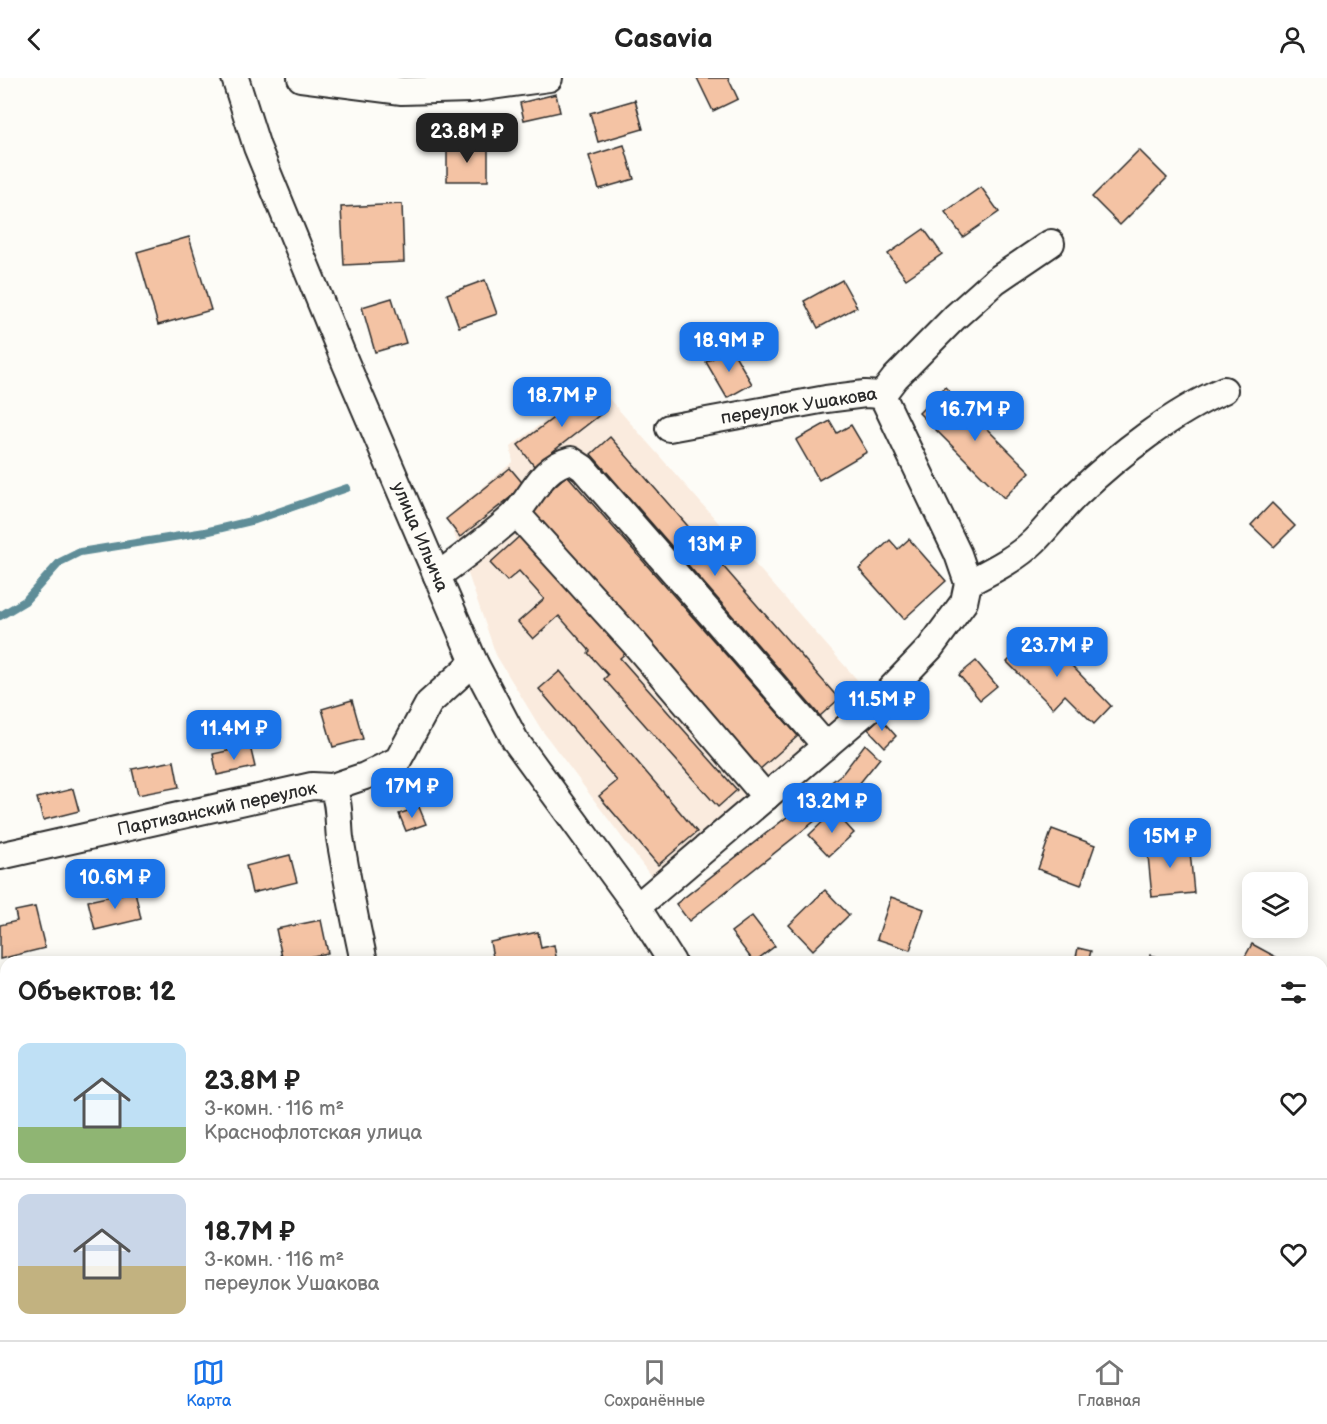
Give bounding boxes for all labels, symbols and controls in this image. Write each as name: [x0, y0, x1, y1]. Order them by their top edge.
icon: back: [18, 23, 51, 56]
text: Casavia: [614, 23, 713, 55]
icon: person: [1276, 23, 1309, 56]
pin: 23.8M ₽: [412, 113, 522, 164]
text: 23.8M ₽: [430, 120, 504, 144]
pin: 18.9M ₽: [674, 322, 784, 373]
text: 18.9M ₽: [694, 329, 764, 353]
pin: 18.7M ₽: [507, 377, 617, 428]
street label: переулок Ушакова: [719, 383, 879, 429]
text: 18.7M ₽: [527, 384, 597, 408]
pin: 16.7M ₽: [920, 391, 1030, 442]
text: 16.7M ₽: [940, 398, 1010, 422]
street label: улица Ильича: [387, 479, 453, 595]
pin: 13M ₽: [673, 526, 757, 577]
text: 13M ₽: [688, 533, 742, 557]
pin: 23.7M ₽: [1002, 627, 1112, 678]
text: 23.7M ₽: [1021, 634, 1093, 658]
pin: 11.5M ₽: [827, 681, 937, 732]
text: 11.5M ₽: [848, 688, 916, 712]
pin: 11.4M ₽: [179, 710, 289, 761]
text: 11.4M ₽: [200, 717, 268, 741]
pin: 17M ₽: [370, 768, 454, 819]
text: 17M ₽: [385, 775, 439, 799]
street label: Партизанский переулок: [115, 777, 319, 840]
pin: 13.2M ₽: [777, 783, 887, 834]
text: 13.2M ₽: [797, 790, 867, 814]
pin: 15M ₽: [1128, 818, 1212, 869]
text: 15M ₽: [1143, 825, 1197, 849]
pin: 10.6M ₽: [60, 859, 170, 910]
text: 10.6M ₽: [79, 866, 151, 890]
map controls: [1242, 872, 1308, 938]
button: layers: [1242, 872, 1308, 938]
icon: filters: [1277, 976, 1310, 1009]
text: Объектов: 12: [18, 977, 176, 1008]
text: 23.8M ₽: [204, 1066, 300, 1097]
icon: home: [66, 1067, 138, 1139]
icon: heart: [1277, 1087, 1310, 1120]
text: 3-комн. · 116 m²: [204, 1097, 344, 1121]
text: Краснофлотская улица: [204, 1121, 422, 1145]
text: 18.7M ₽: [204, 1217, 295, 1248]
icon: home: [66, 1218, 138, 1290]
icon: heart: [1277, 1238, 1310, 1271]
text: 3-комн. · 116 m²: [204, 1248, 344, 1272]
text: переулок Ушакова: [204, 1272, 380, 1296]
tab: Карта: [186, 1356, 231, 1411]
tab: Сохранённые: [604, 1356, 705, 1411]
tab: Главная: [1078, 1356, 1141, 1411]

